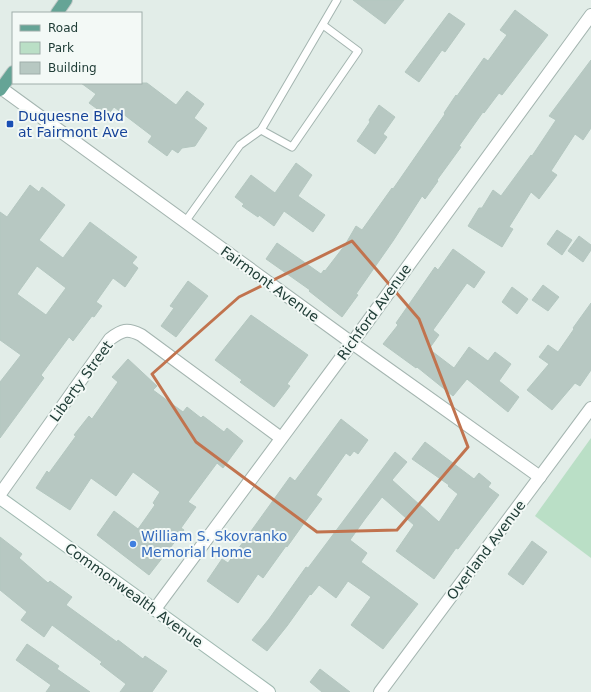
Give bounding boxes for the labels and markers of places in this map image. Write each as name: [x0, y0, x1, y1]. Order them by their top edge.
place label: Duquesne Blvd at Fairmont Ave: [18, 108, 128, 140]
marker: Duquesne Blvd at Fairmont Ave: [5, 119, 15, 129]
place label: William S. Skovranko Memorial Home: [141, 528, 287, 560]
marker: William S. Skovranko Memorial Home: [128, 539, 138, 549]

